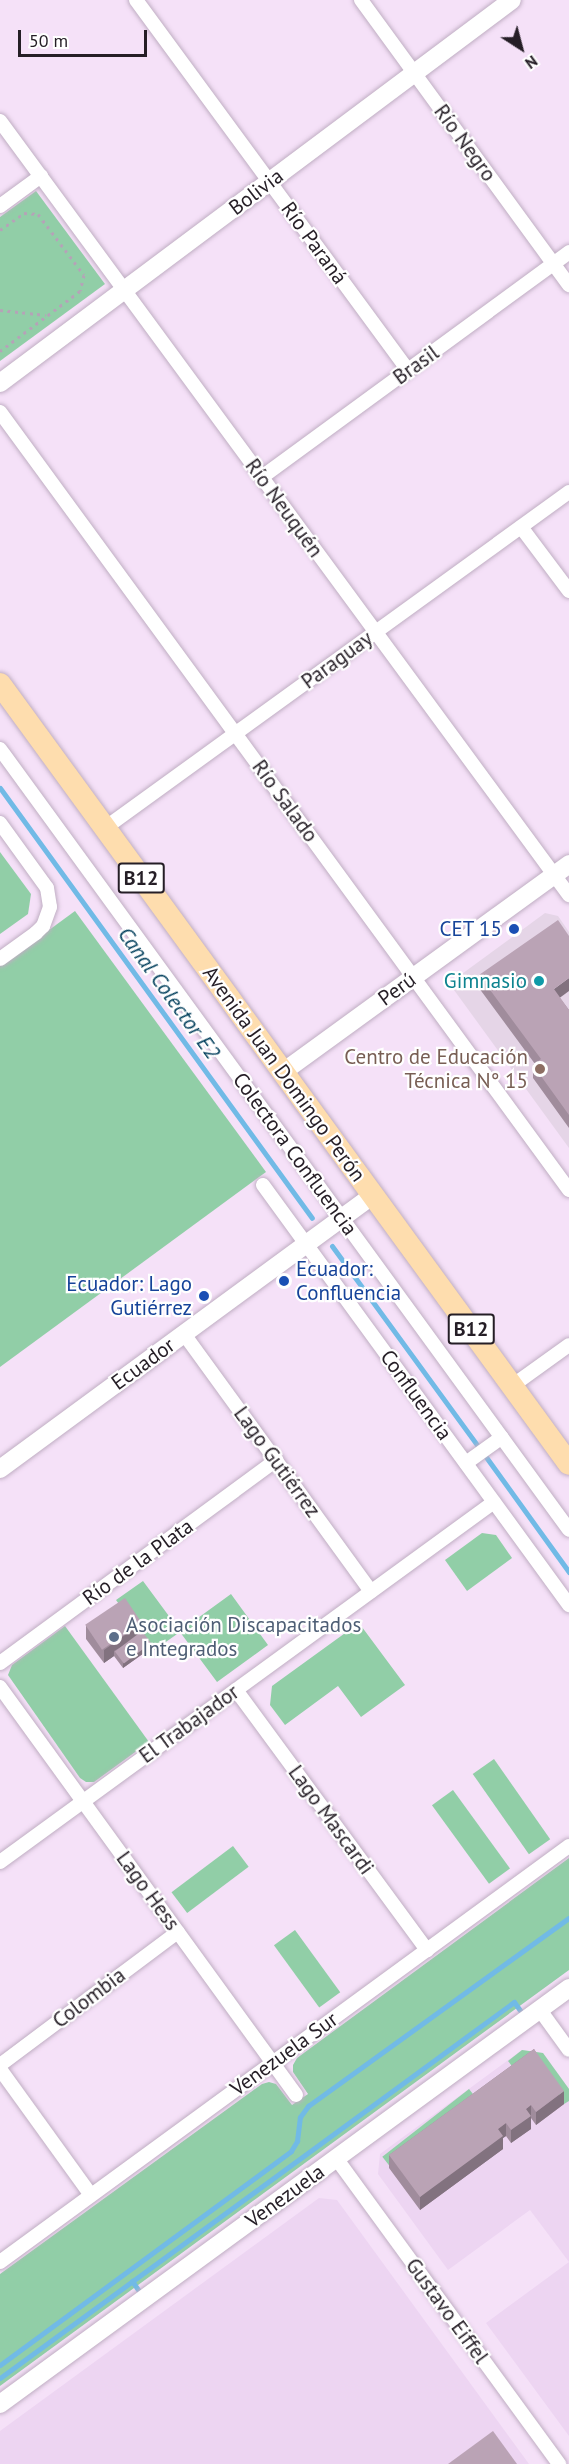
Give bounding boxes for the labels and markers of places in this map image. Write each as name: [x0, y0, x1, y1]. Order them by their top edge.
place label: CET 15: [439, 916, 502, 942]
marker: CET 15: [507, 922, 521, 936]
place label: Gimnasio: [444, 968, 527, 994]
marker: Gimnasio: [532, 974, 546, 988]
place label: Centro de Educación Técnica N° 15: [344, 1044, 528, 1094]
marker: Centro de Educación Técnica N° 15: [533, 1062, 547, 1076]
place label: Ecuador: Confluencia: [296, 1256, 401, 1306]
place label: Ecuador: Lago Gutiérrez: [66, 1271, 192, 1321]
marker: Ecuador: Confluencia: [277, 1274, 291, 1288]
marker: Ecuador: Lago Gutiérrez: [197, 1289, 211, 1303]
place label: Asociación Discapacitados e Integrados: [126, 1612, 361, 1662]
marker: Asociación Discapacitados e Integrados: [107, 1630, 121, 1644]

